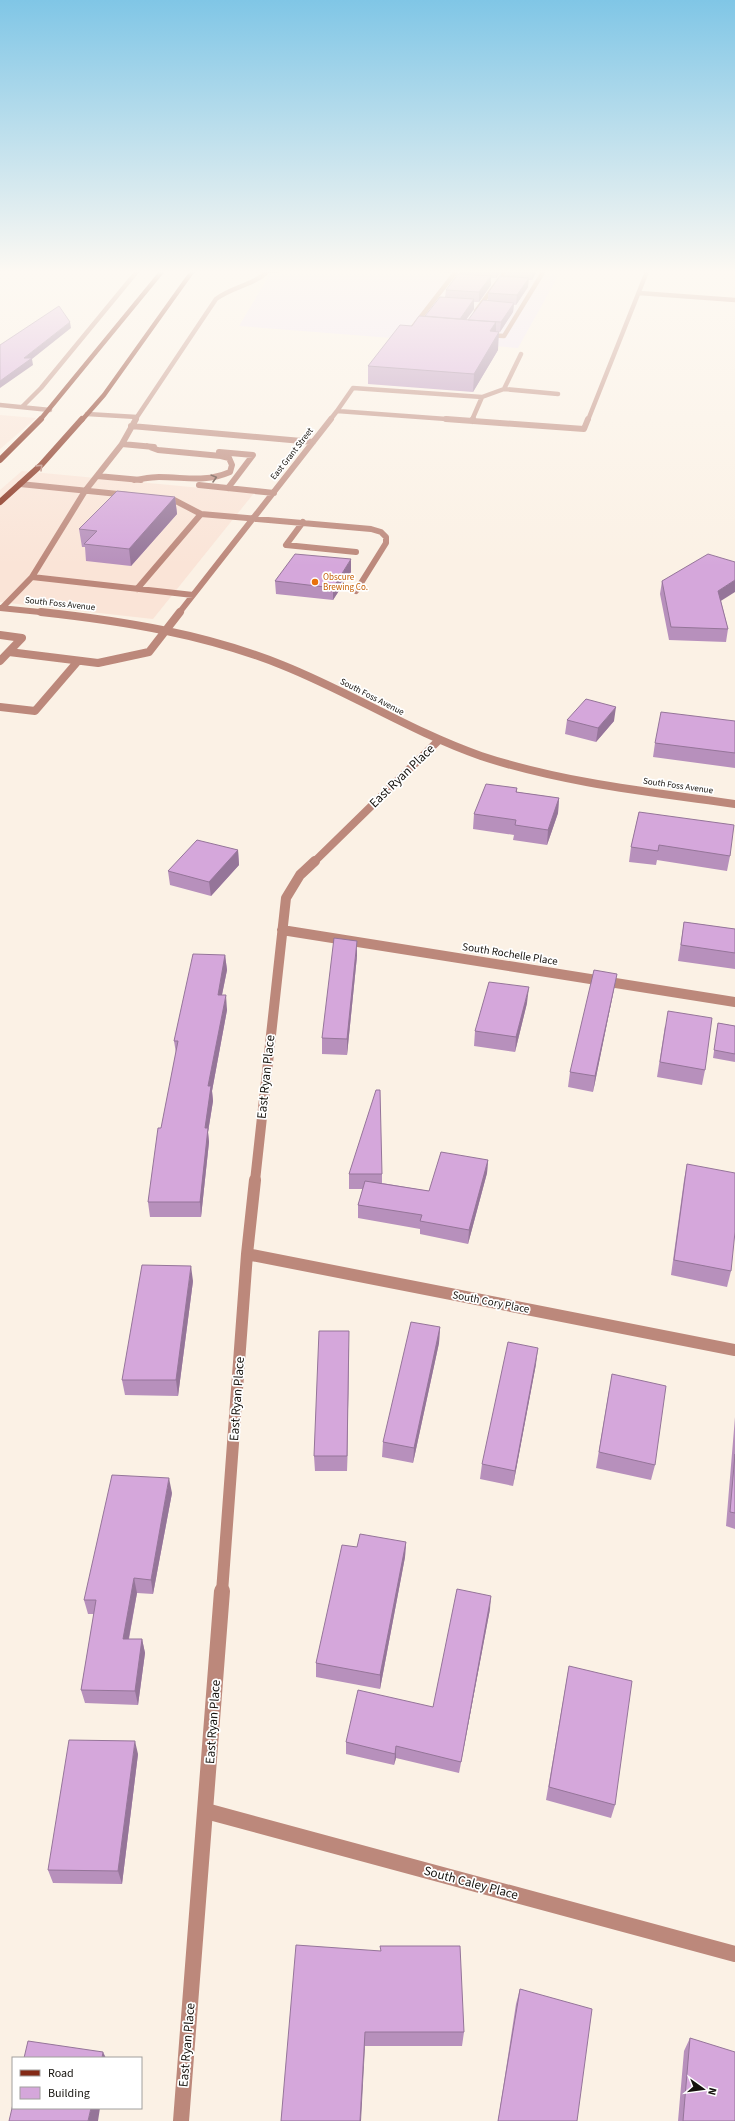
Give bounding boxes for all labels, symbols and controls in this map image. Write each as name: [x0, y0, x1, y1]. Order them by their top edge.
street label: East Grant Street: [267, 425, 317, 483]
one-way arrow: [35, 464, 43, 471]
one-way arrow: [211, 474, 218, 483]
place label: Obscure Brewing Co.: [323, 571, 368, 594]
marker: Obscure Brewing Co.: [310, 577, 320, 587]
street label: South Foss Avenue: [24, 594, 96, 614]
street label: South Foss Avenue: [338, 675, 407, 719]
street label: East Ryan Place: [365, 740, 439, 812]
street label: South Foss Avenue: [642, 775, 714, 797]
street label: South Rochelle Place: [461, 939, 559, 969]
street label: East Ryan Place: [253, 1034, 279, 1120]
street label: South Cory Place: [451, 1287, 531, 1317]
street label: East Ryan Place: [225, 1356, 249, 1442]
street label: East Ryan Place: [201, 1679, 225, 1765]
street label: South Caley Place: [422, 1862, 520, 1904]
street label: East Ryan Place: [174, 2002, 200, 2088]
legend: [12, 2057, 142, 2109]
text: Road: [48, 2065, 74, 2082]
north arrow: [683, 2069, 723, 2109]
text: Building: [48, 2085, 90, 2102]
text: N: [704, 2086, 720, 2097]

